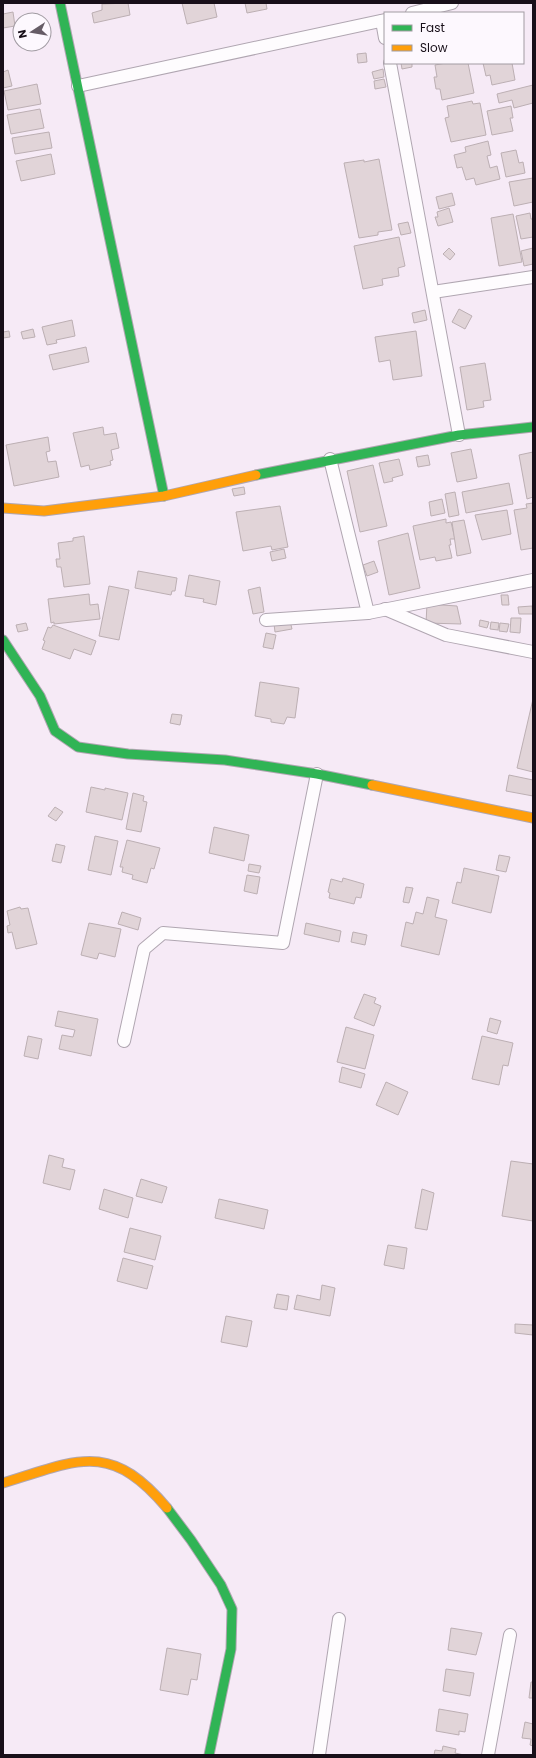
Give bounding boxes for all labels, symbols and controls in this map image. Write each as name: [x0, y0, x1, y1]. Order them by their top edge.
north arrow: [12, 12, 52, 52]
legend: [384, 12, 524, 64]
text: Fast: [420, 19, 445, 36]
text: N: [14, 28, 31, 40]
text: Slow: [420, 39, 448, 56]

